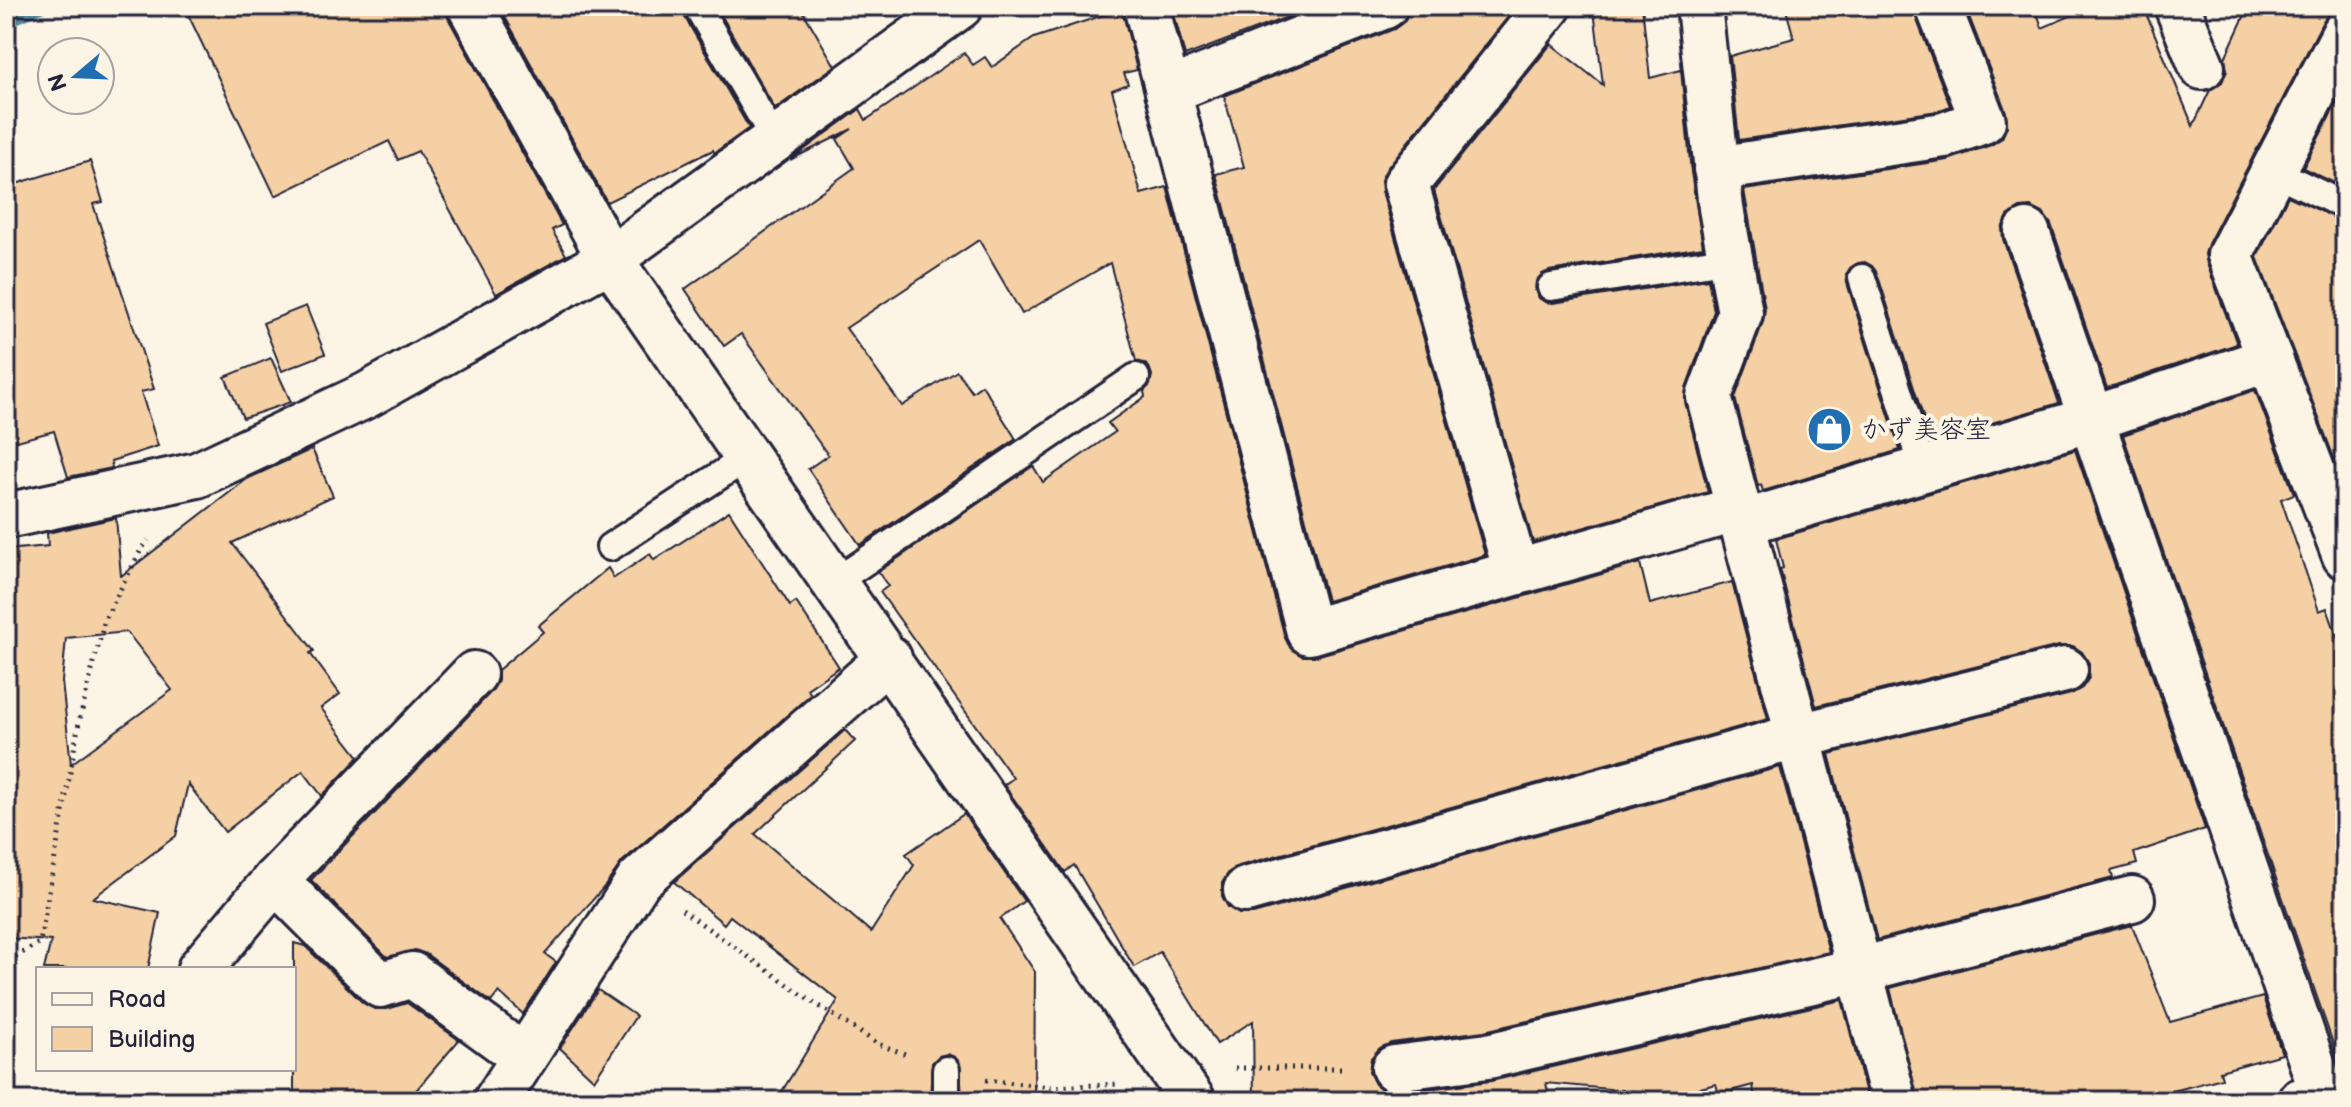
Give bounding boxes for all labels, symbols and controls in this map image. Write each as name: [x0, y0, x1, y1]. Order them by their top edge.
north arrow: [36, 36, 116, 116]
text: N: [43, 70, 74, 94]
shop icon: かず美容室: [1806, 405, 1854, 453]
place label: かず美容室: [1861, 415, 1991, 446]
legend: [36, 967, 296, 1071]
text: Road: [108, 985, 166, 1014]
text: Building: [108, 1025, 195, 1054]

